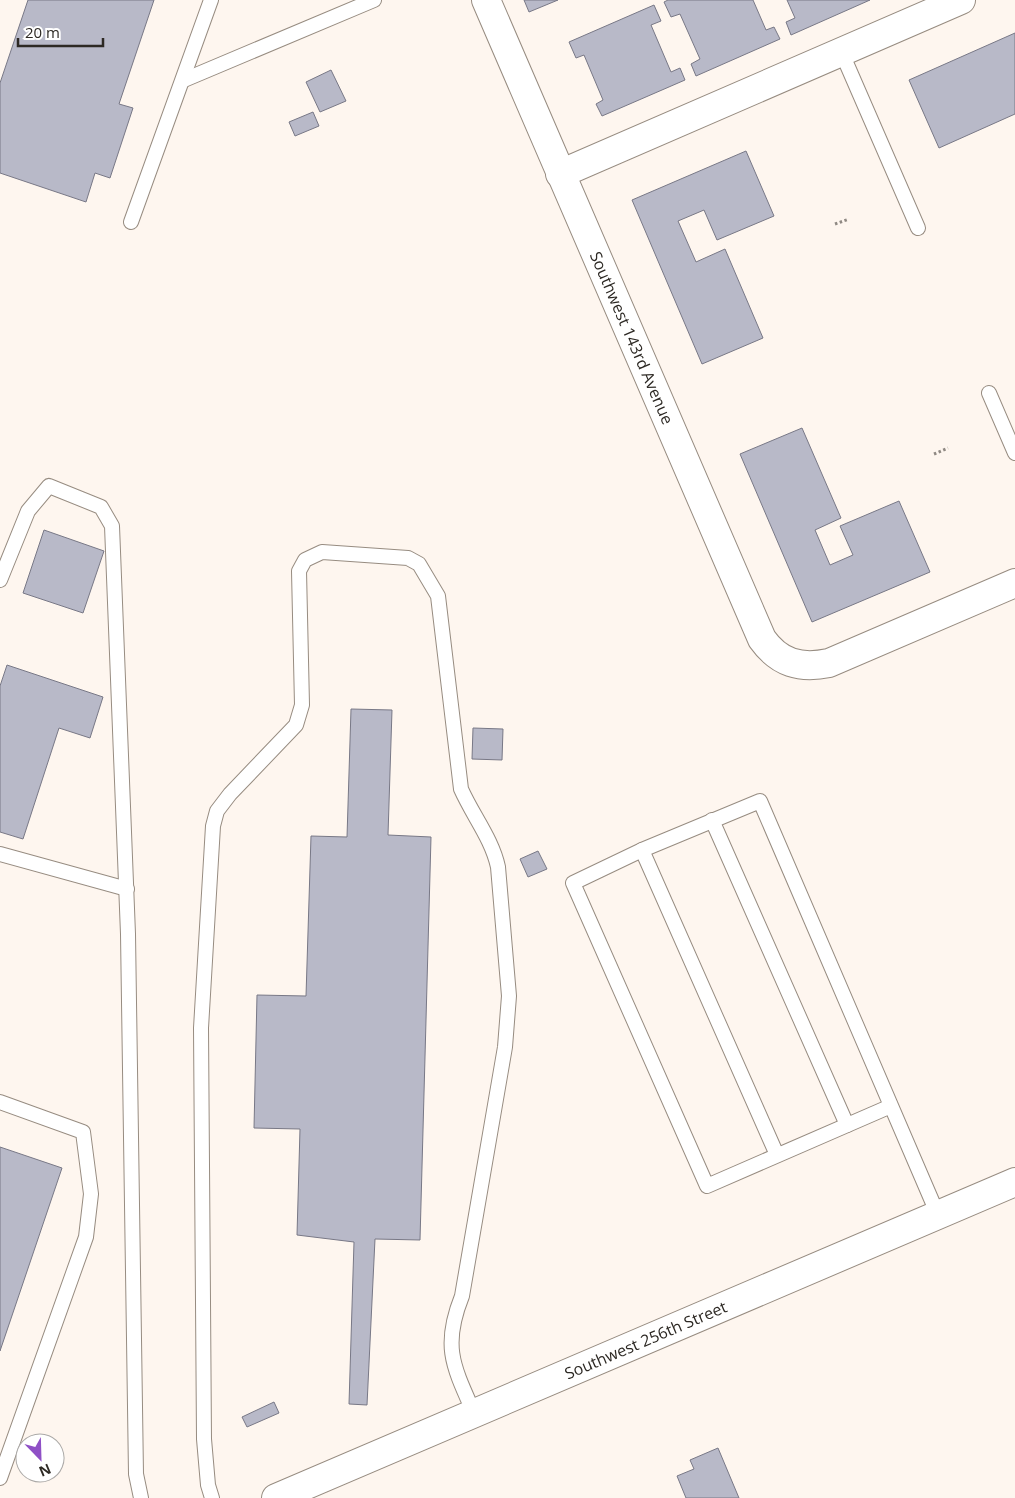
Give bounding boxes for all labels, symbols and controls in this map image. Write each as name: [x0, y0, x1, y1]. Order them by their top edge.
scale bar: [18, 15, 102, 47]
text: 20 m: [25, 22, 60, 42]
street label: Southwest 143rd Avenue: [585, 248, 679, 428]
street label: Southwest 256th Street: [561, 1295, 730, 1384]
north arrow: [15, 1433, 65, 1483]
text: N: [36, 1459, 54, 1481]

